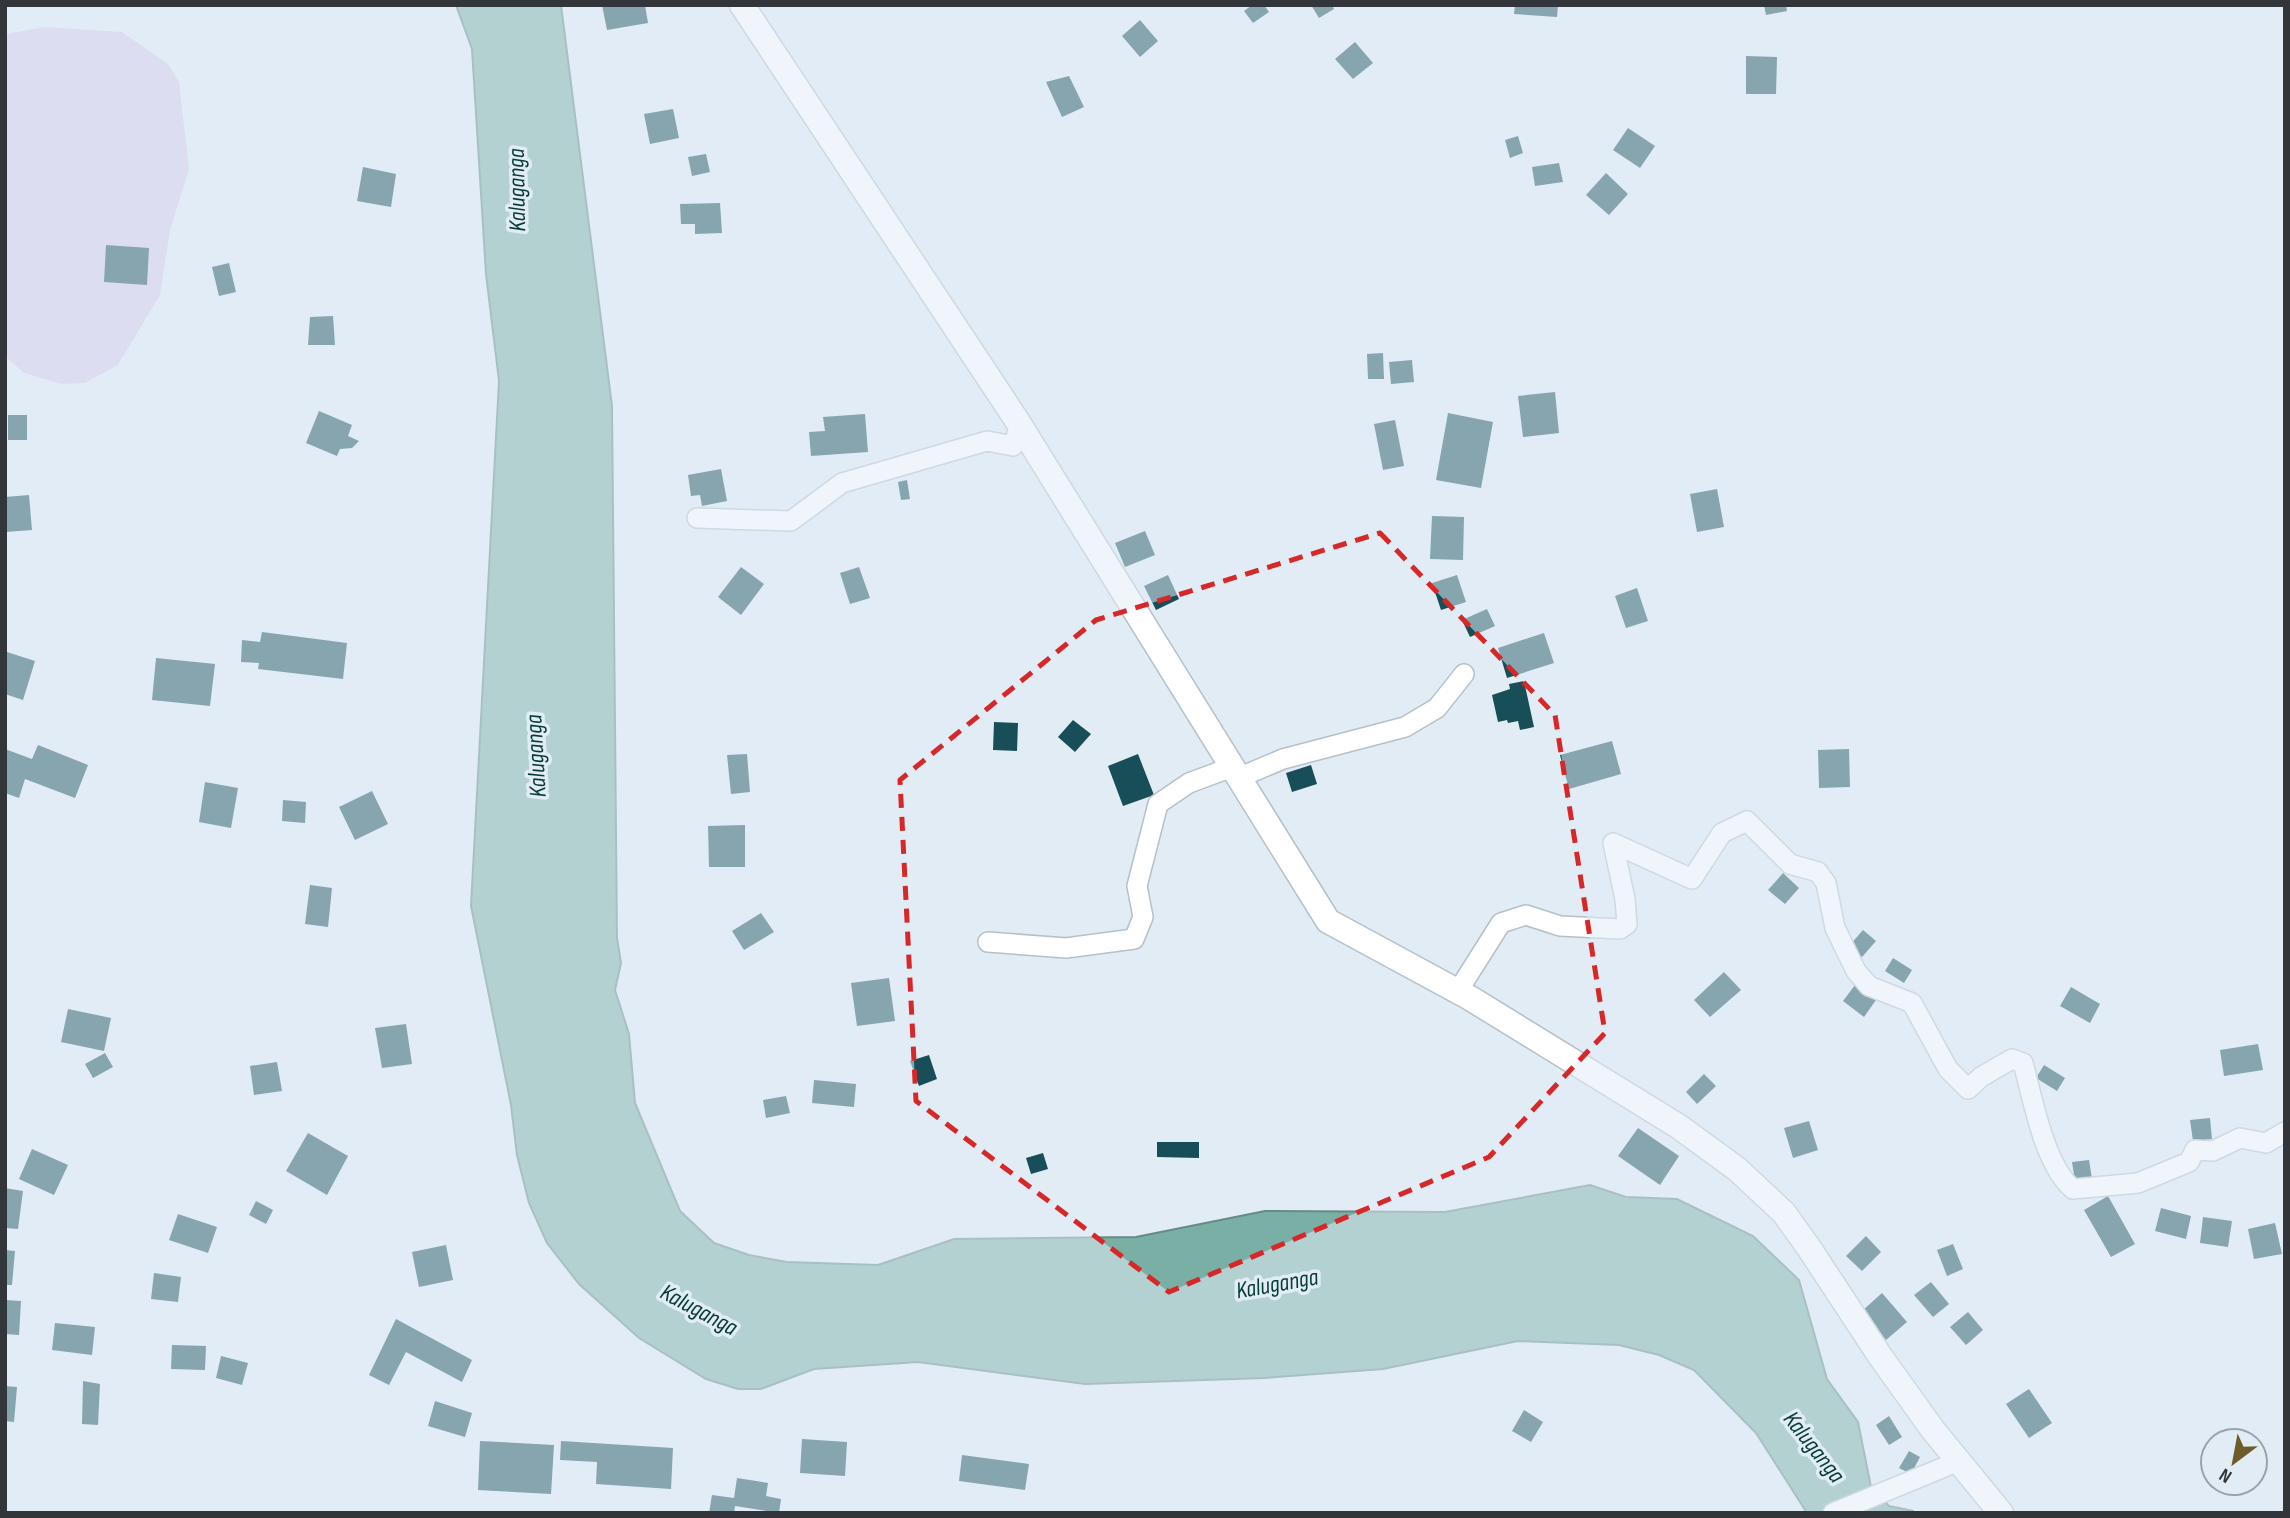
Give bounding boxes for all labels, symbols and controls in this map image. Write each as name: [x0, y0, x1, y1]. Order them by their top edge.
water label: Kaluganga: [502, 148, 532, 232]
water label: Kaluganga: [519, 713, 553, 798]
water label: Kaluganga: [1234, 1262, 1321, 1305]
water label: Kaluganga: [656, 1278, 743, 1342]
water label: Kaluganga: [1777, 1405, 1851, 1489]
north arrow: [2199, 1427, 2269, 1497]
text: N: [2215, 1463, 2236, 1488]

